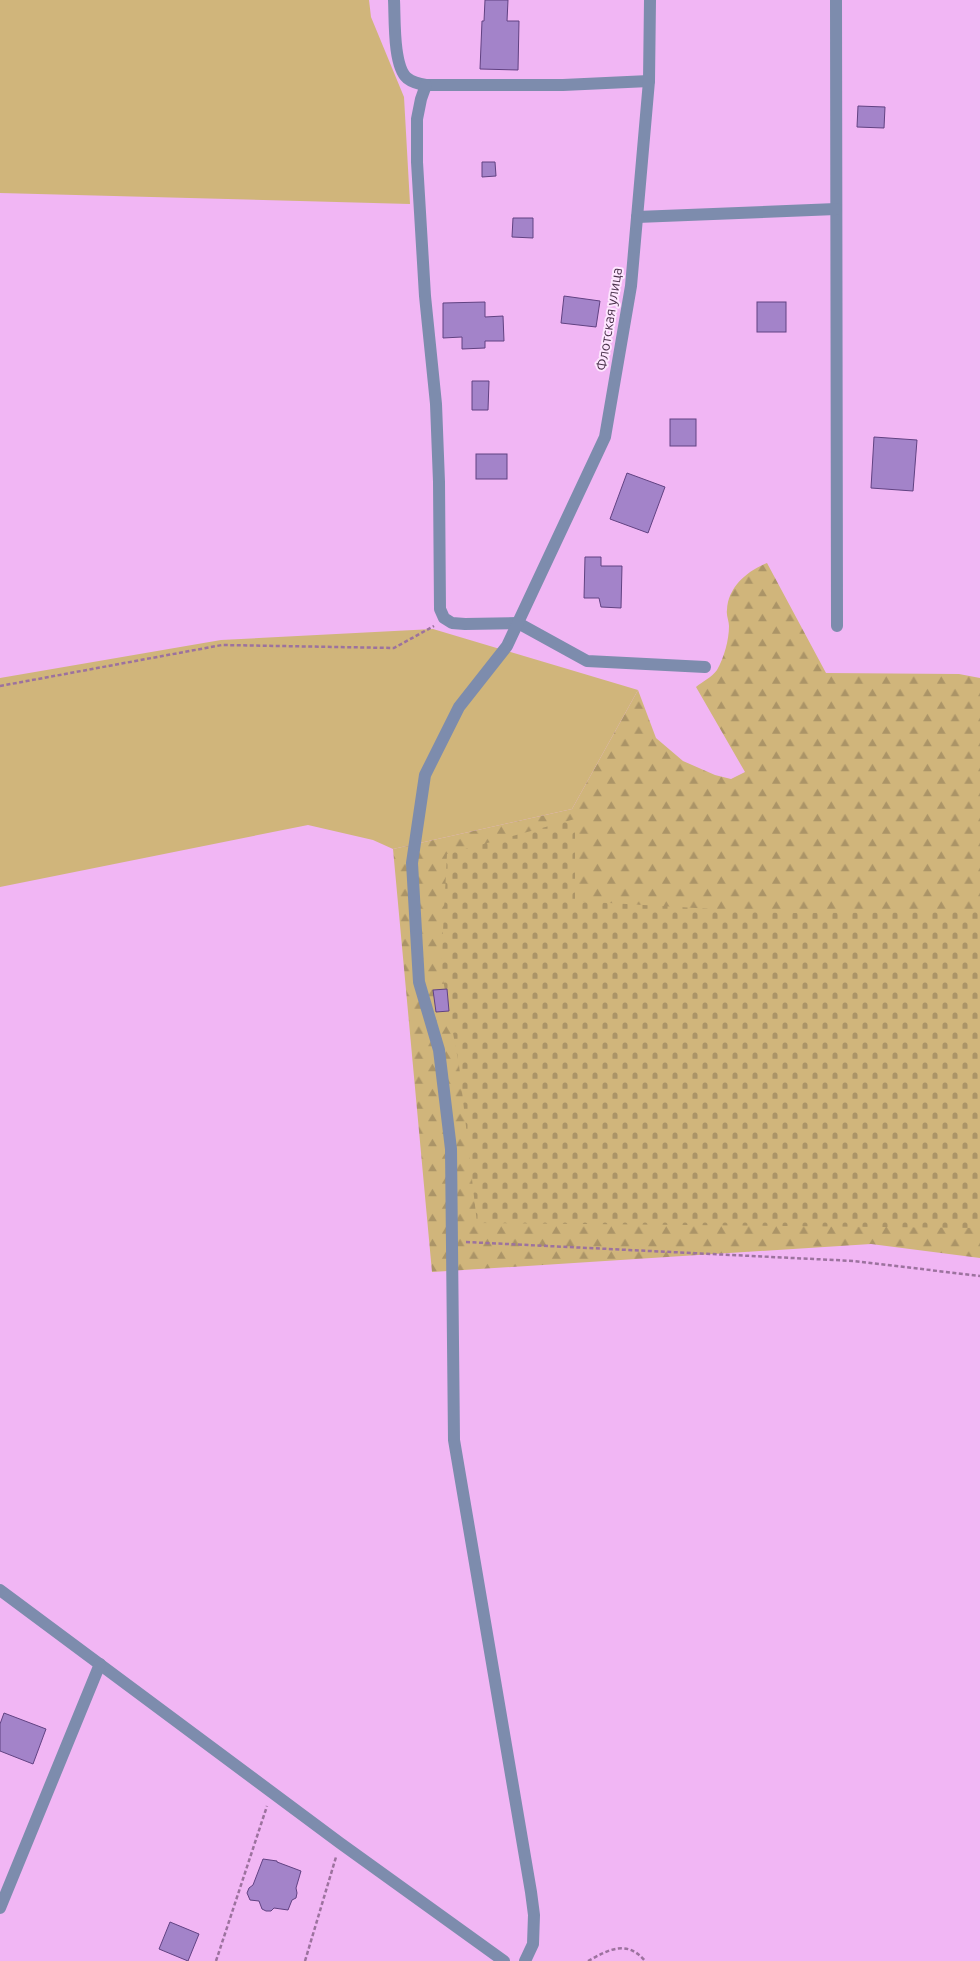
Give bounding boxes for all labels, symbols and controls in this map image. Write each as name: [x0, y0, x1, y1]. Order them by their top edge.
street label: Флотская улица: [593, 266, 625, 372]

